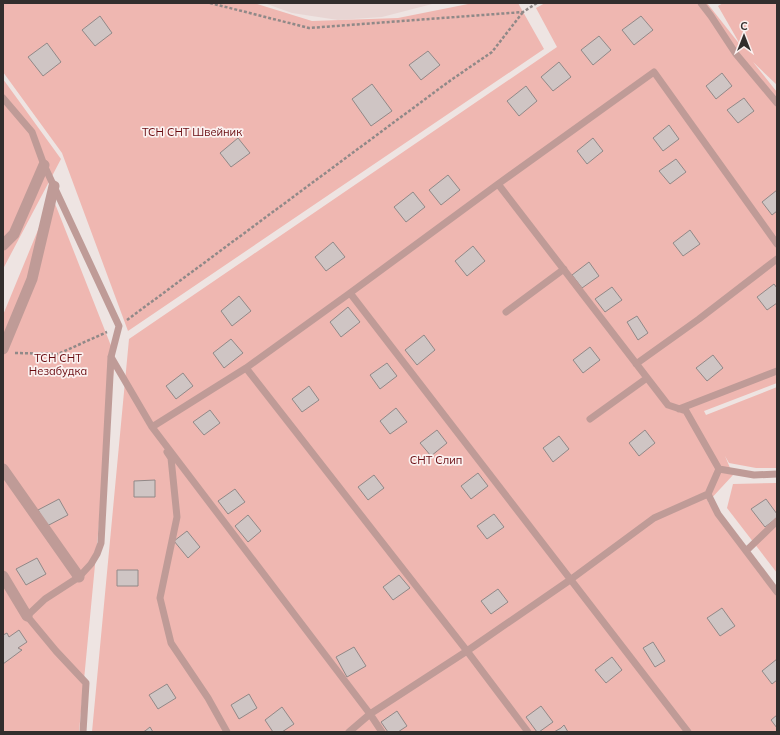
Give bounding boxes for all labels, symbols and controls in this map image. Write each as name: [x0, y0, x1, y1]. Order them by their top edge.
north arrow: [724, 16, 764, 56]
text: С: [740, 19, 748, 33]
park label: ТСН СНТ Швейник: [142, 125, 242, 139]
park label: ТСН СНТ Незабудка: [29, 351, 87, 378]
park label: СНТ Слип: [410, 453, 462, 467]

